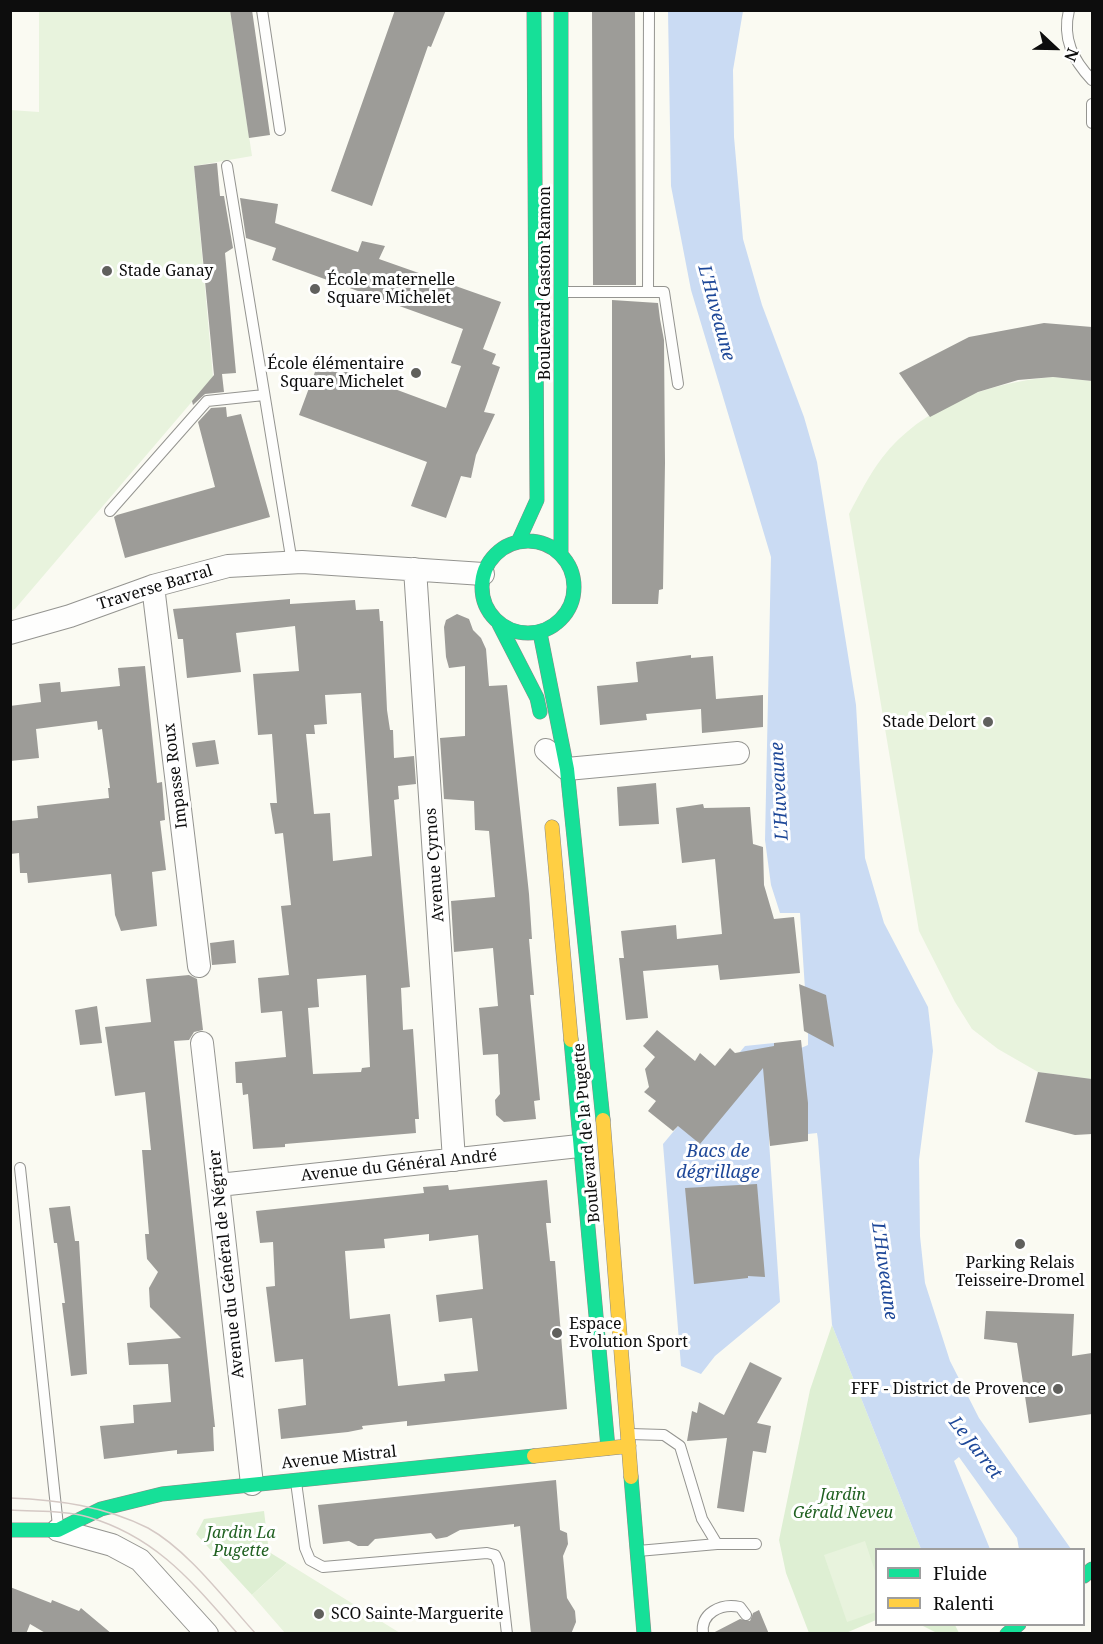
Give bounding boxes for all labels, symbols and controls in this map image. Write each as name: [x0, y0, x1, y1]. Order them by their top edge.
north arrow: [1025, 18, 1085, 78]
text: N: [1059, 45, 1084, 65]
street label: Boulevard Gaston Ramon: [535, 186, 555, 380]
place label: Stade Ganay: [119, 261, 213, 281]
water label: L'Huveaune: [693, 263, 739, 363]
marker: Stade Ganay: [100, 264, 114, 278]
place label: École maternelle Square Michelet: [327, 270, 455, 308]
marker: École maternelle Square Michelet: [308, 282, 322, 296]
place label: École élémentaire Square Michelet: [267, 354, 404, 392]
marker: École élémentaire Square Michelet: [409, 366, 423, 380]
street label: Traverse Barral: [95, 561, 215, 615]
place label: Stade Delort: [883, 712, 976, 732]
marker: Stade Delort: [981, 715, 995, 729]
street label: Impasse Roux: [160, 722, 192, 830]
water label: L'Huveaune: [767, 741, 793, 841]
street label: Avenue Cyrnos: [421, 807, 449, 923]
street label: Boulevard de la Pugette: [570, 1042, 604, 1224]
water label: Bacs de dégrillage: [676, 1141, 760, 1184]
street label: Avenue du Général André: [300, 1146, 498, 1186]
street label: Avenue du Général de Négrier: [205, 1148, 249, 1380]
water label: L'Huveaune: [866, 1221, 902, 1321]
marker: Parking Relais Teisseire-Dromel: [1013, 1237, 1027, 1251]
place label: Parking Relais Teisseire-Dromel: [956, 1253, 1084, 1291]
place label: Espace Evolution Sport: [569, 1314, 688, 1352]
marker: Espace Evolution Sport: [550, 1326, 564, 1340]
place label: FFF - District de Provence: [851, 1379, 1046, 1399]
marker: FFF - District de Provence: [1051, 1382, 1065, 1396]
water label: Le Jarret: [944, 1412, 1006, 1484]
street label: Avenue Mistral: [281, 1442, 397, 1474]
park label: Jardin Gérald Neveu: [793, 1485, 893, 1523]
park label: Jardin La Pugette: [206, 1523, 276, 1561]
legend: [875, 1548, 1085, 1626]
text: Fluide: [933, 1561, 987, 1585]
text: Ralenti: [933, 1591, 994, 1615]
place label: SCO Sainte-Marguerite: [331, 1604, 504, 1624]
marker: SCO Sainte-Marguerite: [312, 1607, 326, 1621]

